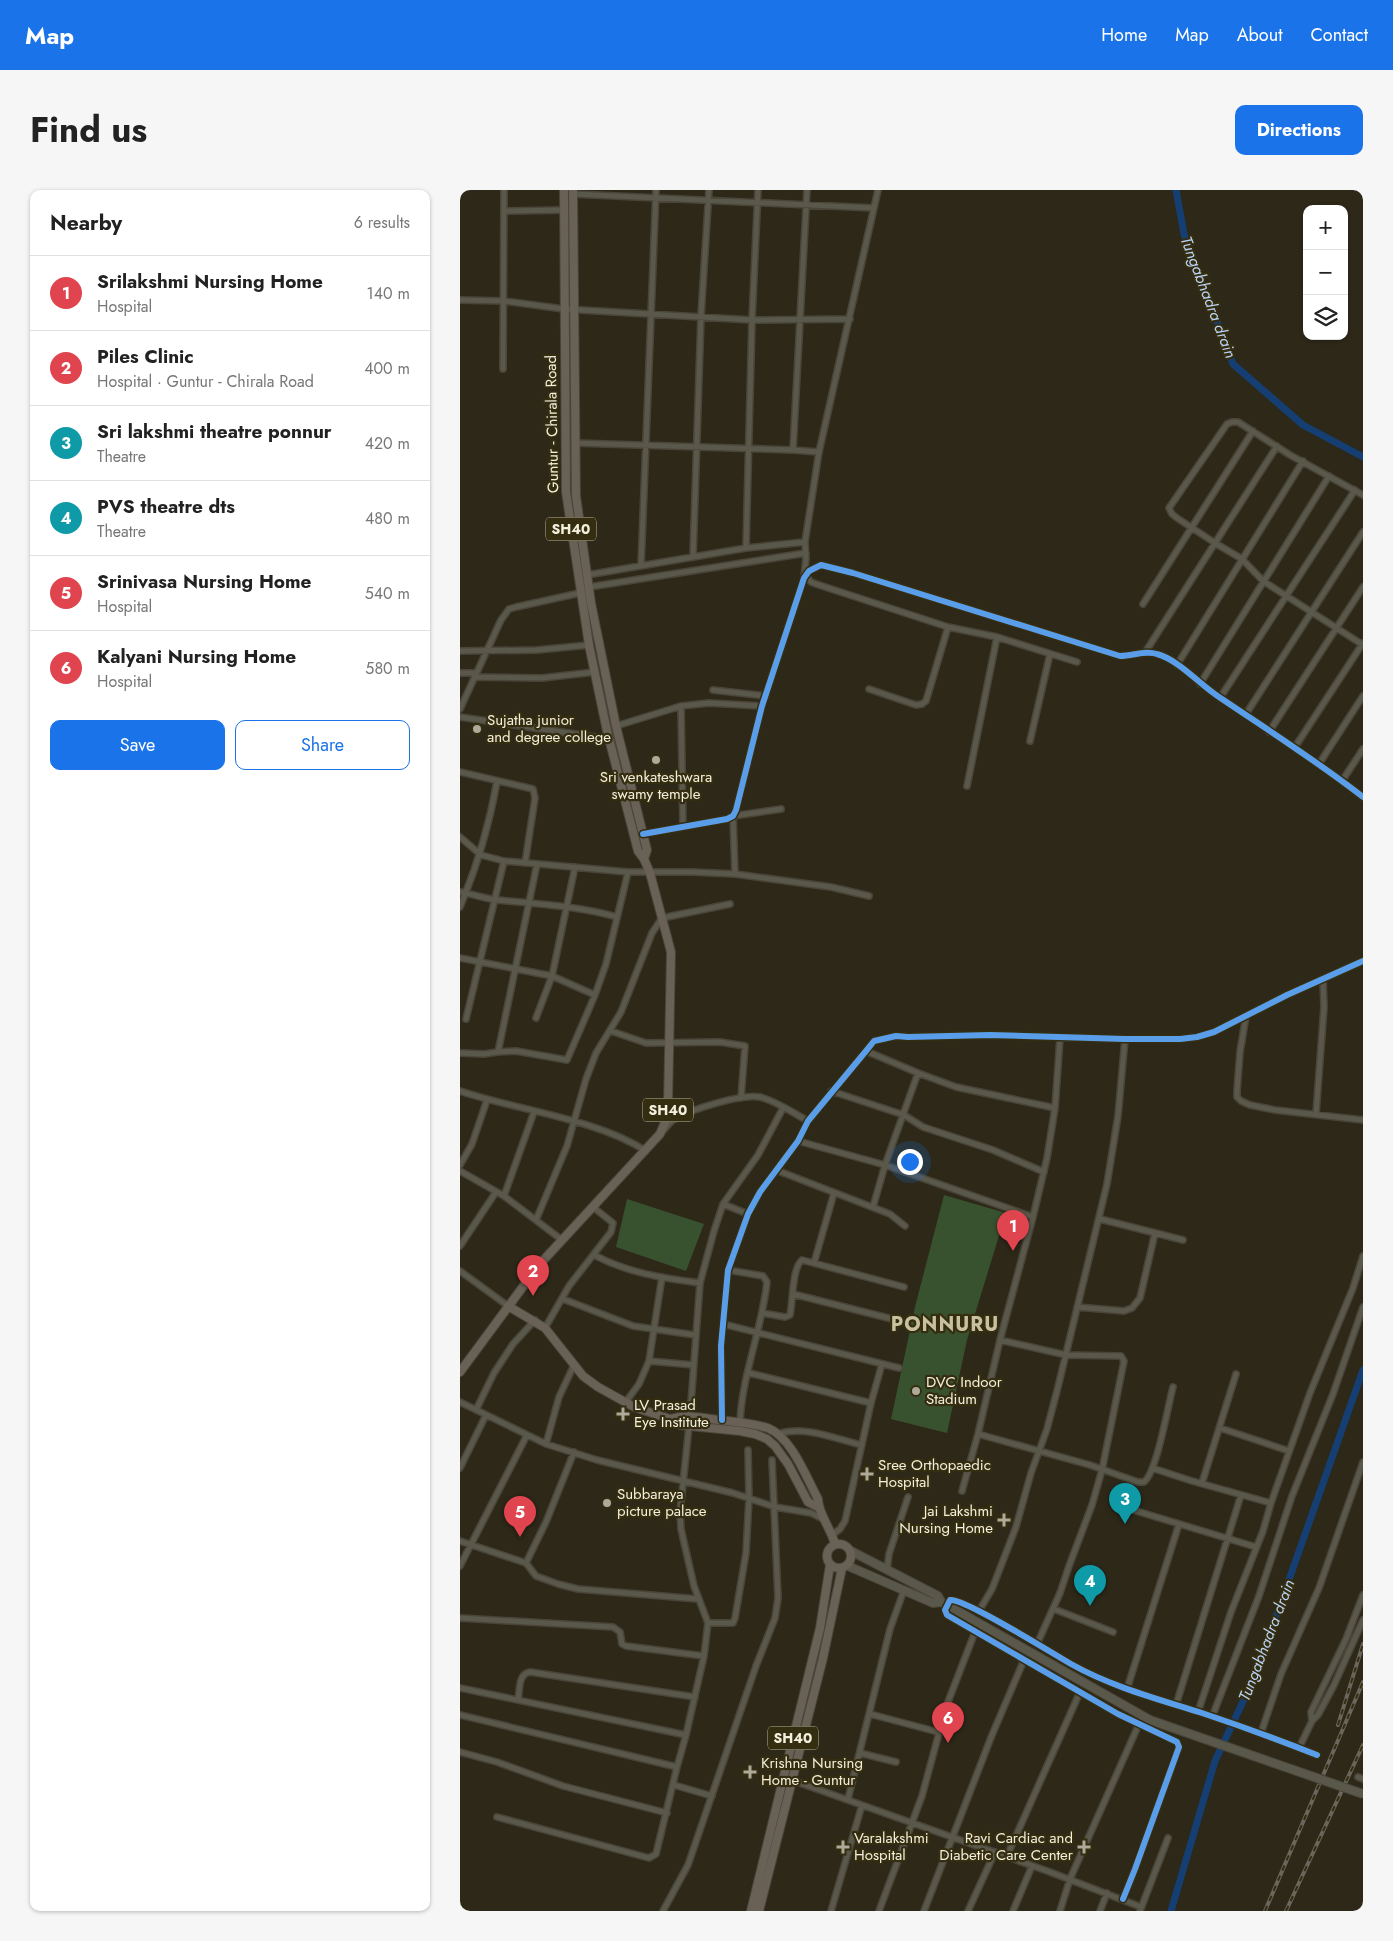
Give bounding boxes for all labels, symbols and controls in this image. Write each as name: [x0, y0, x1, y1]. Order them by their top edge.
text: Map: [25, 18, 74, 53]
text: Home: [1101, 22, 1147, 48]
text: Map: [1175, 22, 1209, 48]
text: About: [1237, 22, 1282, 48]
text: Contact: [1310, 22, 1368, 48]
text: Find us: [30, 105, 147, 155]
button: Directions: [1235, 105, 1363, 155]
map controls: [1303, 205, 1348, 340]
button: +: [1303, 205, 1348, 250]
text: Nearby: [50, 208, 122, 238]
text: 6 results: [354, 211, 410, 234]
water label: Tungabhadra drain: [1175, 233, 1242, 361]
button: −: [1303, 250, 1348, 295]
text: Srilakshmi Nursing Home: [97, 268, 323, 295]
text: 1: [62, 282, 70, 305]
text: 140 m: [367, 282, 410, 305]
text: Hospital: [97, 295, 152, 318]
button: layers: [1303, 295, 1348, 340]
text: Piles Clinic: [97, 343, 194, 370]
street label: Guntur - Chirala Road: [540, 355, 564, 493]
text: 2: [61, 357, 71, 380]
text: 400 m: [364, 357, 410, 380]
text: Hospital · Guntur - Chirala Road: [97, 370, 314, 393]
text: Sri lakshmi theatre ponnur: [97, 418, 332, 445]
text: 3: [61, 432, 71, 455]
text: 420 m: [365, 432, 410, 455]
text: Theatre: [97, 445, 146, 468]
text: PVS theatre dts: [97, 493, 235, 520]
text: 4: [60, 507, 72, 530]
text: 480 m: [365, 507, 410, 530]
road number: SH40: [546, 518, 596, 540]
text: Theatre: [97, 520, 146, 543]
text: Srinivasa Nursing Home: [97, 568, 312, 595]
text: 5: [61, 582, 71, 605]
text: 540 m: [365, 582, 410, 605]
text: Hospital: [97, 595, 152, 618]
text: Kalyani Nursing Home: [97, 643, 296, 670]
text: 6: [61, 657, 71, 680]
text: 580 m: [365, 657, 410, 680]
text: Hospital: [97, 670, 152, 693]
place label: Sujatha junior and degree college: [487, 709, 611, 748]
button: Save: [50, 720, 225, 770]
button: Share: [235, 720, 410, 770]
marker: Sujatha junior and degree college: [471, 723, 483, 735]
marker: Sri venkateshwara swamy temple: [650, 754, 662, 766]
place label: Sri venkateshwara swamy temple: [600, 766, 712, 805]
road number: SH40: [643, 1098, 693, 1122]
your location: [897, 1149, 923, 1175]
pin: 1: [997, 1210, 1029, 1251]
pin: 2: [517, 1255, 549, 1296]
district label: PONNURU: [891, 1310, 999, 1339]
place label: DVC Indoor Stadium: [926, 1371, 1003, 1410]
marker: DVC Indoor Stadium: [910, 1385, 922, 1397]
place label: LV Prasad Eye Institute: [634, 1394, 709, 1433]
marker: LV Prasad Eye Institute: [616, 1407, 630, 1421]
place label: Sree Orthopaedic Hospital: [878, 1454, 991, 1493]
marker: Sree Orthopaedic Hospital: [860, 1467, 874, 1481]
place label: Subbaraya picture palace: [617, 1483, 707, 1522]
pin: 3: [1109, 1483, 1141, 1524]
pin: 5: [504, 1496, 536, 1537]
marker: Subbaraya picture palace: [601, 1497, 613, 1509]
place label: Jai Lakshmi Nursing Home: [899, 1500, 993, 1539]
marker: Jai Lakshmi Nursing Home: [997, 1513, 1011, 1527]
pin: 4: [1074, 1565, 1106, 1606]
water label: Tungabhadra drain: [1233, 1576, 1300, 1704]
pin: 6: [932, 1702, 964, 1743]
road number: SH40: [768, 1726, 818, 1750]
place label: Krishna Nursing Home - Guntur: [761, 1752, 863, 1791]
marker: Krishna Nursing Home - Guntur: [743, 1765, 757, 1779]
place label: Varalakshmi Hospital: [854, 1827, 929, 1866]
place label: Ravi Cardiac and Diabetic Care Center: [939, 1827, 1074, 1866]
marker: Varalakshmi Hospital: [836, 1840, 850, 1854]
marker: Ravi Cardiac and Diabetic Care Center: [1077, 1840, 1091, 1854]

